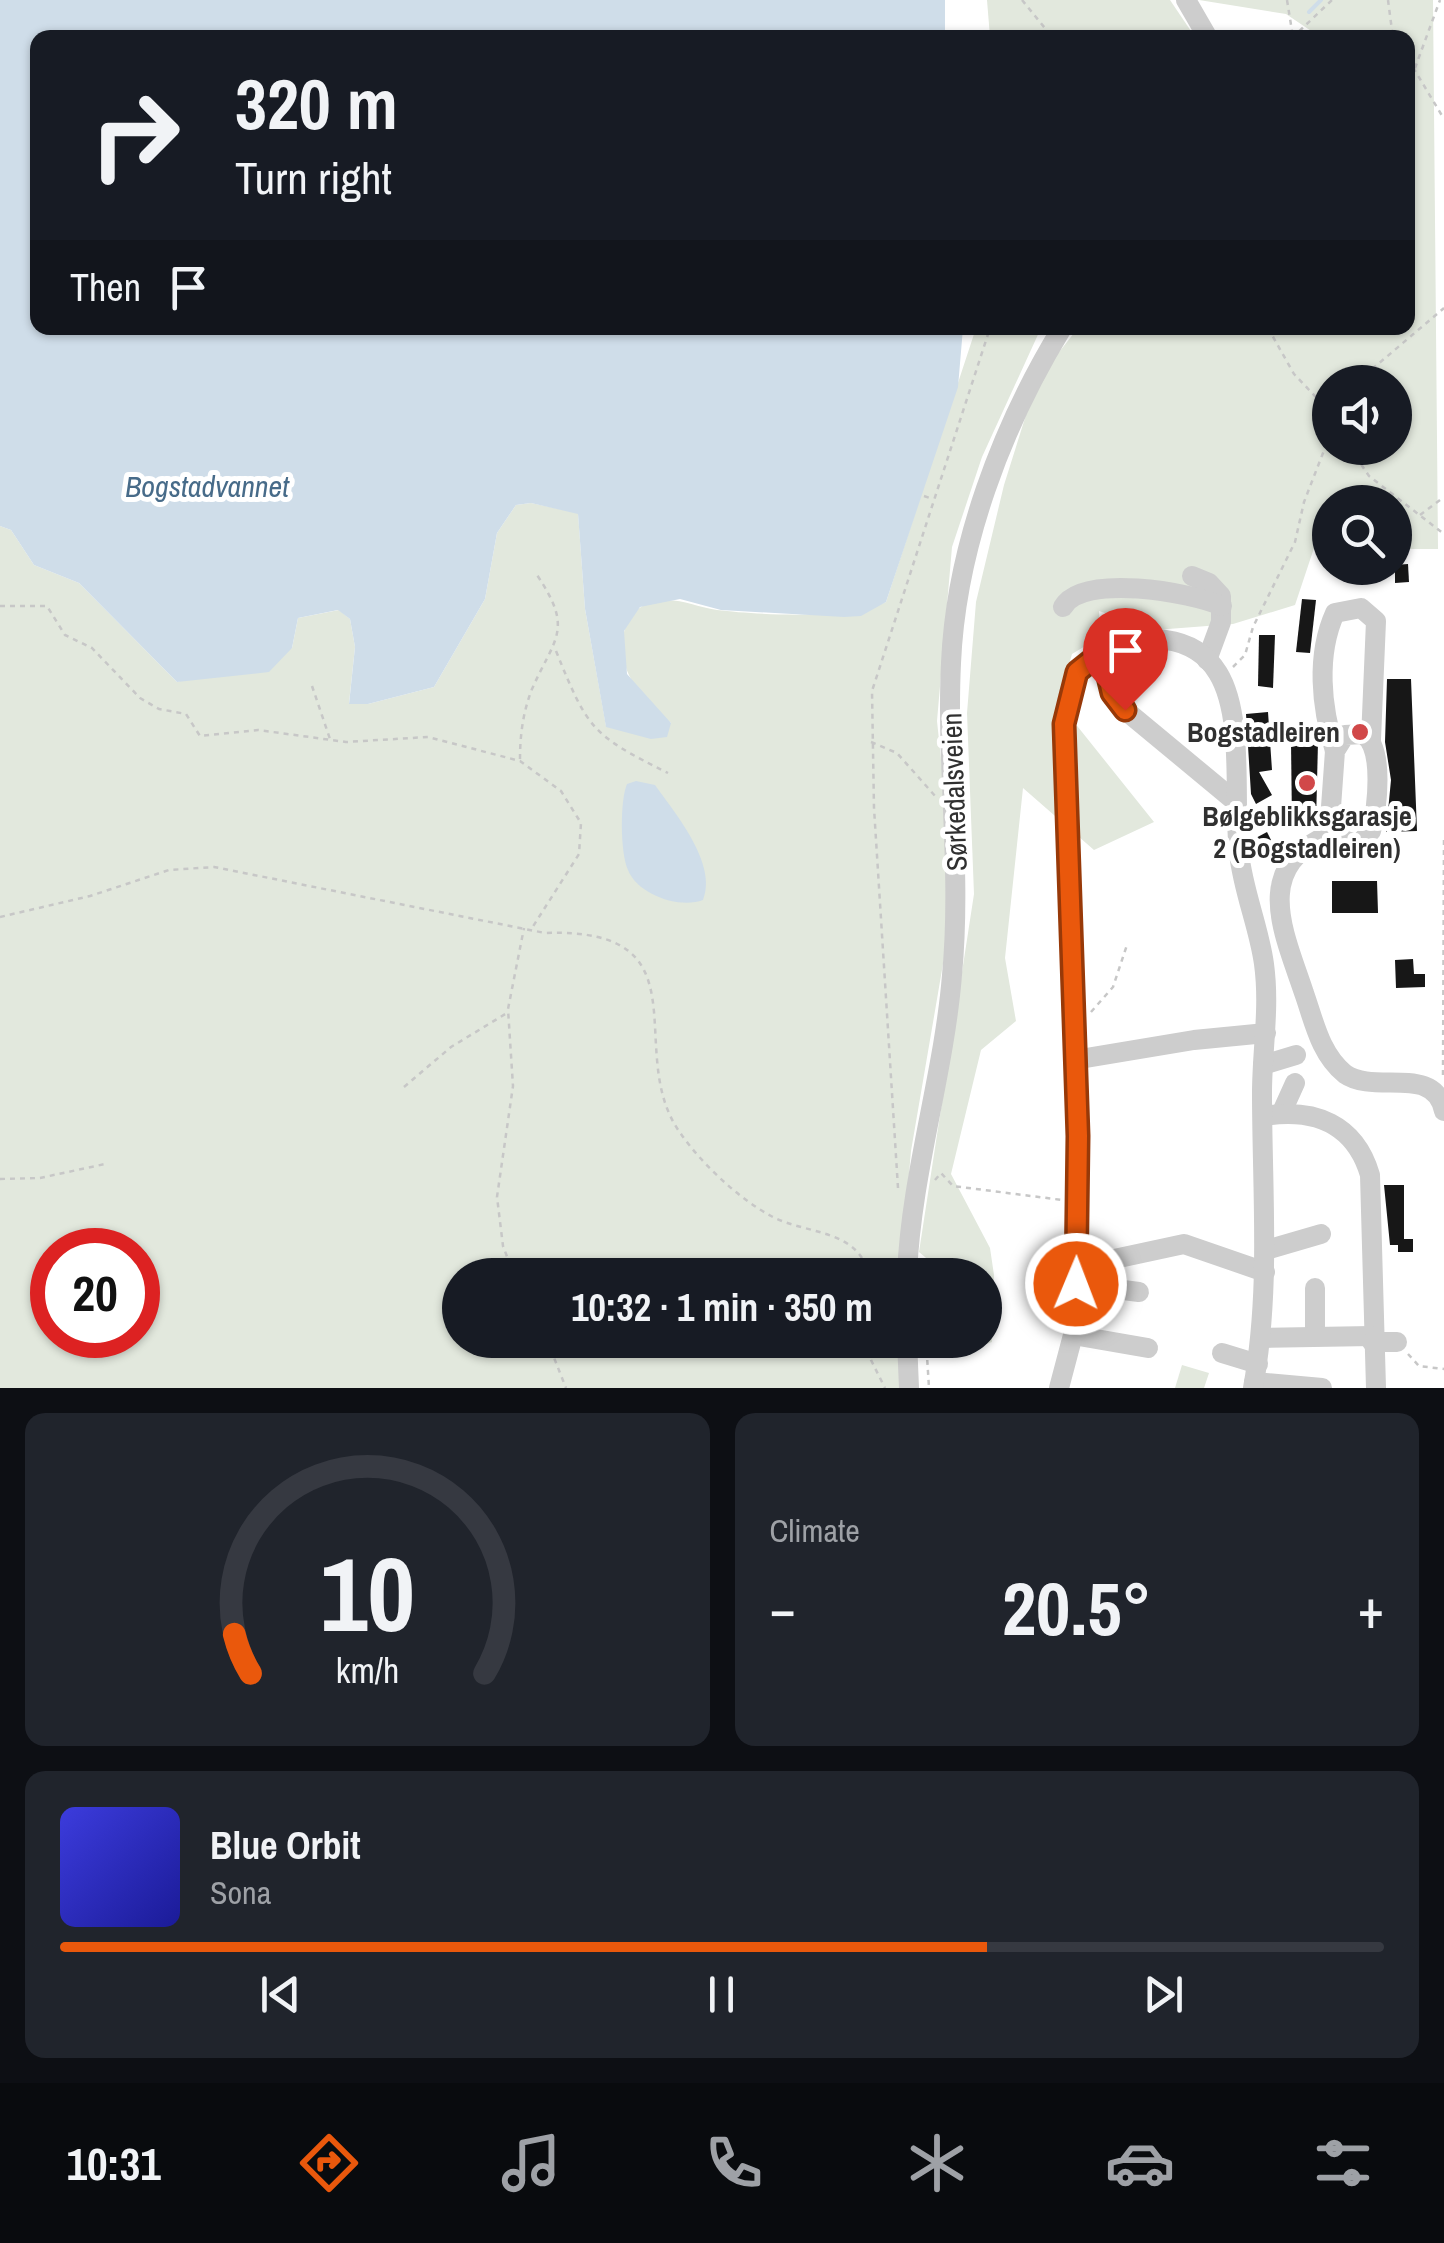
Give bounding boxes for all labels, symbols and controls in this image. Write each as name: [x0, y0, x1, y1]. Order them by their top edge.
text: 320 m: [235, 57, 398, 151]
icon: right: [70, 70, 200, 200]
text: Turn right: [235, 147, 392, 208]
icon: arrive: [161, 260, 216, 315]
text: Then: [70, 262, 141, 313]
map controls: [1312, 365, 1412, 585]
button: sound: [1312, 365, 1412, 465]
water label: Bogstadvannet: [125, 466, 290, 506]
button: search: [1312, 485, 1412, 585]
pin: [1083, 608, 1168, 711]
icon: arrive: [1098, 623, 1153, 678]
street label: Sørkedalsveien: [932, 712, 976, 872]
place label: Bogstadleiren: [1187, 713, 1340, 751]
marker: Bogstadleiren: [1349, 721, 1371, 743]
marker: Bølgeblikksgarasje 2 (Bogstadleiren): [1296, 772, 1318, 794]
place label: Bølgeblikksgarasje 2 (Bogstadleiren): [1202, 797, 1412, 867]
speed limit sign: 20: [30, 1228, 160, 1358]
position arrow: [1024, 1232, 1128, 1336]
text: 10:32 · 1 min · 350 m: [571, 1282, 873, 1333]
text: Climate: [770, 1509, 860, 1552]
text: 10: [320, 1523, 415, 1663]
text: 20.5°: [1002, 1557, 1152, 1658]
text: −: [770, 1571, 796, 1645]
text: +: [1358, 1571, 1384, 1645]
text: km/h: [335, 1646, 399, 1694]
text: Blue Orbit: [210, 1820, 361, 1871]
text: Sona: [210, 1871, 271, 1914]
icon: previous: [253, 1967, 308, 2022]
icon: pause: [694, 1967, 749, 2022]
icon: next: [1136, 1967, 1191, 2022]
icon: directions: [294, 2128, 364, 2198]
icon: music: [496, 2128, 566, 2198]
icon: phone: [699, 2128, 769, 2198]
icon: climate: [902, 2128, 972, 2198]
icon: car: [1105, 2128, 1175, 2198]
icon: filters: [1308, 2128, 1378, 2198]
text: 10:31: [66, 2133, 161, 2194]

